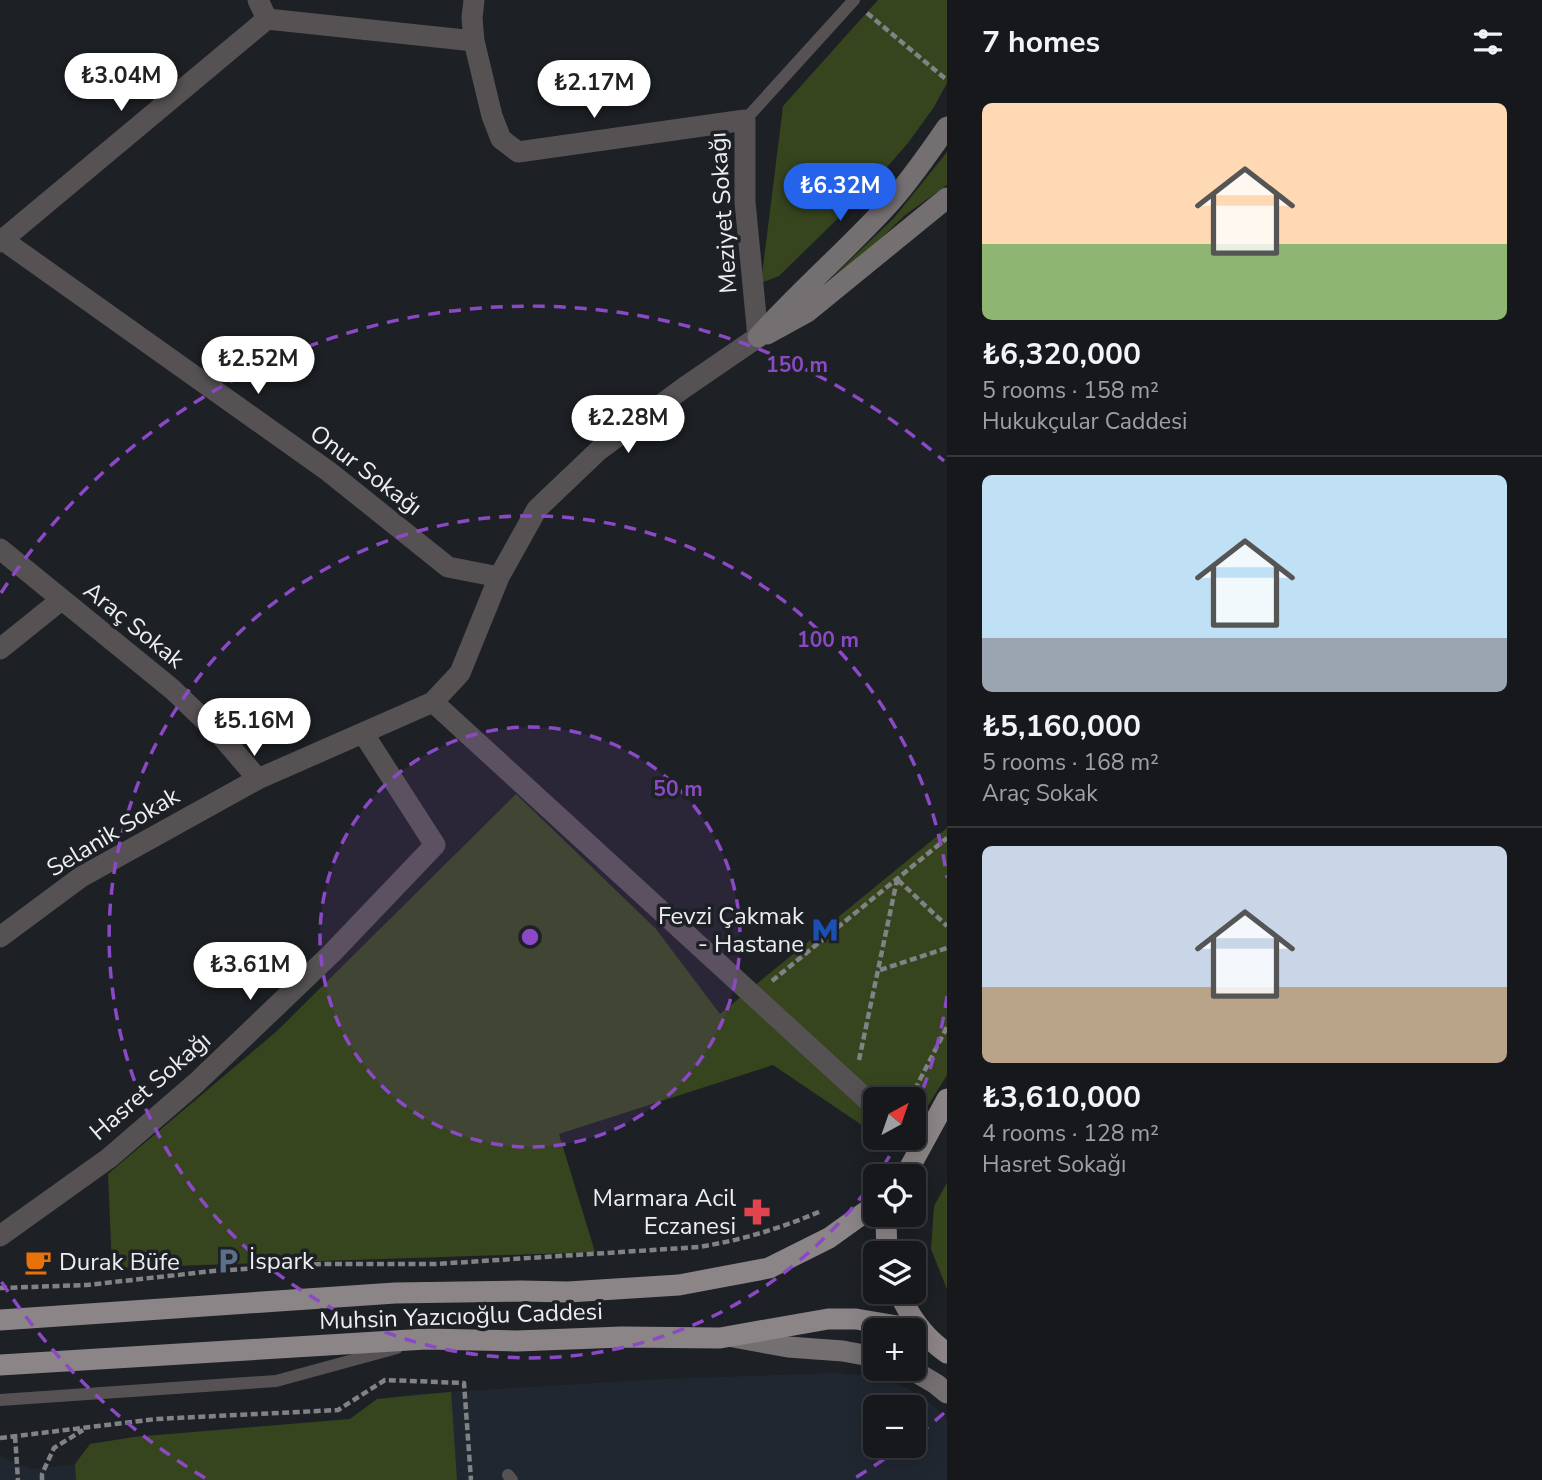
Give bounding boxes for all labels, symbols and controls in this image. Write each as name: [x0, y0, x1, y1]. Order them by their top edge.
text: 7 homes: [982, 22, 1100, 63]
icon: filters: [1469, 23, 1507, 61]
pin: ₺3.04M: [64, 54, 178, 113]
text: ₺3.04M: [81, 60, 161, 91]
pin: ₺2.17M: [537, 60, 651, 120]
text: ₺2.17M: [554, 67, 634, 98]
street label: Meziyet Sokağı: [701, 131, 745, 295]
icon: home: [1182, 148, 1308, 274]
pin: ₺6.32M: [783, 164, 897, 223]
text: ₺6.32M: [800, 170, 880, 201]
text: ₺6,320,000: [982, 334, 1141, 375]
pin: ₺2.52M: [201, 336, 315, 396]
text: ₺2.52M: [218, 343, 298, 374]
text: 150 m: [766, 351, 828, 379]
text: 5 rooms · 158 m²: [982, 375, 1159, 406]
pin: ₺2.28M: [571, 396, 685, 455]
text: ₺2.28M: [588, 402, 668, 433]
text: Hukukçular Caddesi: [982, 406, 1187, 437]
street label: Onur Sokağı: [303, 417, 429, 523]
icon: home: [1182, 520, 1308, 646]
street label: Araç Sokak: [77, 575, 192, 676]
text: 100 m: [797, 626, 859, 654]
pin: ₺5.16M: [197, 698, 311, 758]
text: ₺5.16M: [214, 705, 294, 736]
text: ₺5,160,000: [982, 706, 1141, 747]
text: 5 rooms · 168 m²: [982, 747, 1159, 778]
text: 50 m: [653, 775, 703, 803]
text: Araç Sokak: [982, 778, 1098, 809]
street label: Selanik Sokak: [41, 779, 186, 884]
icon: home: [1182, 891, 1308, 1017]
place label: Fevzi Çakmak - Hastane: [658, 900, 805, 960]
metro station icon: Fevzi Çakmak - Hastane: [810, 915, 840, 945]
centre of rings: [518, 925, 542, 949]
pin: ₺3.61M: [193, 942, 307, 1002]
text: ₺3.61M: [210, 949, 290, 980]
street label: Hasret Sokağı: [83, 1025, 217, 1147]
text: ₺3,610,000: [982, 1077, 1141, 1118]
north arrow: [863, 1087, 926, 1150]
map controls: [863, 1087, 926, 1458]
text: 4 rooms · 128 m²: [982, 1118, 1159, 1149]
text: Hasret Sokağı: [982, 1149, 1126, 1180]
button: locate: [863, 1164, 926, 1227]
place label: Marmara Acil Eczanesi: [592, 1182, 736, 1242]
pharmacy icon: Marmara Acil Eczanesi: [742, 1197, 772, 1227]
button: layers: [863, 1241, 926, 1304]
place label: İspark: [249, 1245, 315, 1277]
place label: Durak Büfe: [59, 1246, 180, 1278]
parking icon: İspark: [213, 1246, 243, 1276]
cafe icon: Durak Büfe: [23, 1247, 53, 1277]
street label: Muhsin Yazıcıoğlu Caddesi: [319, 1295, 603, 1337]
button: +: [863, 1318, 926, 1381]
button: −: [863, 1395, 926, 1458]

